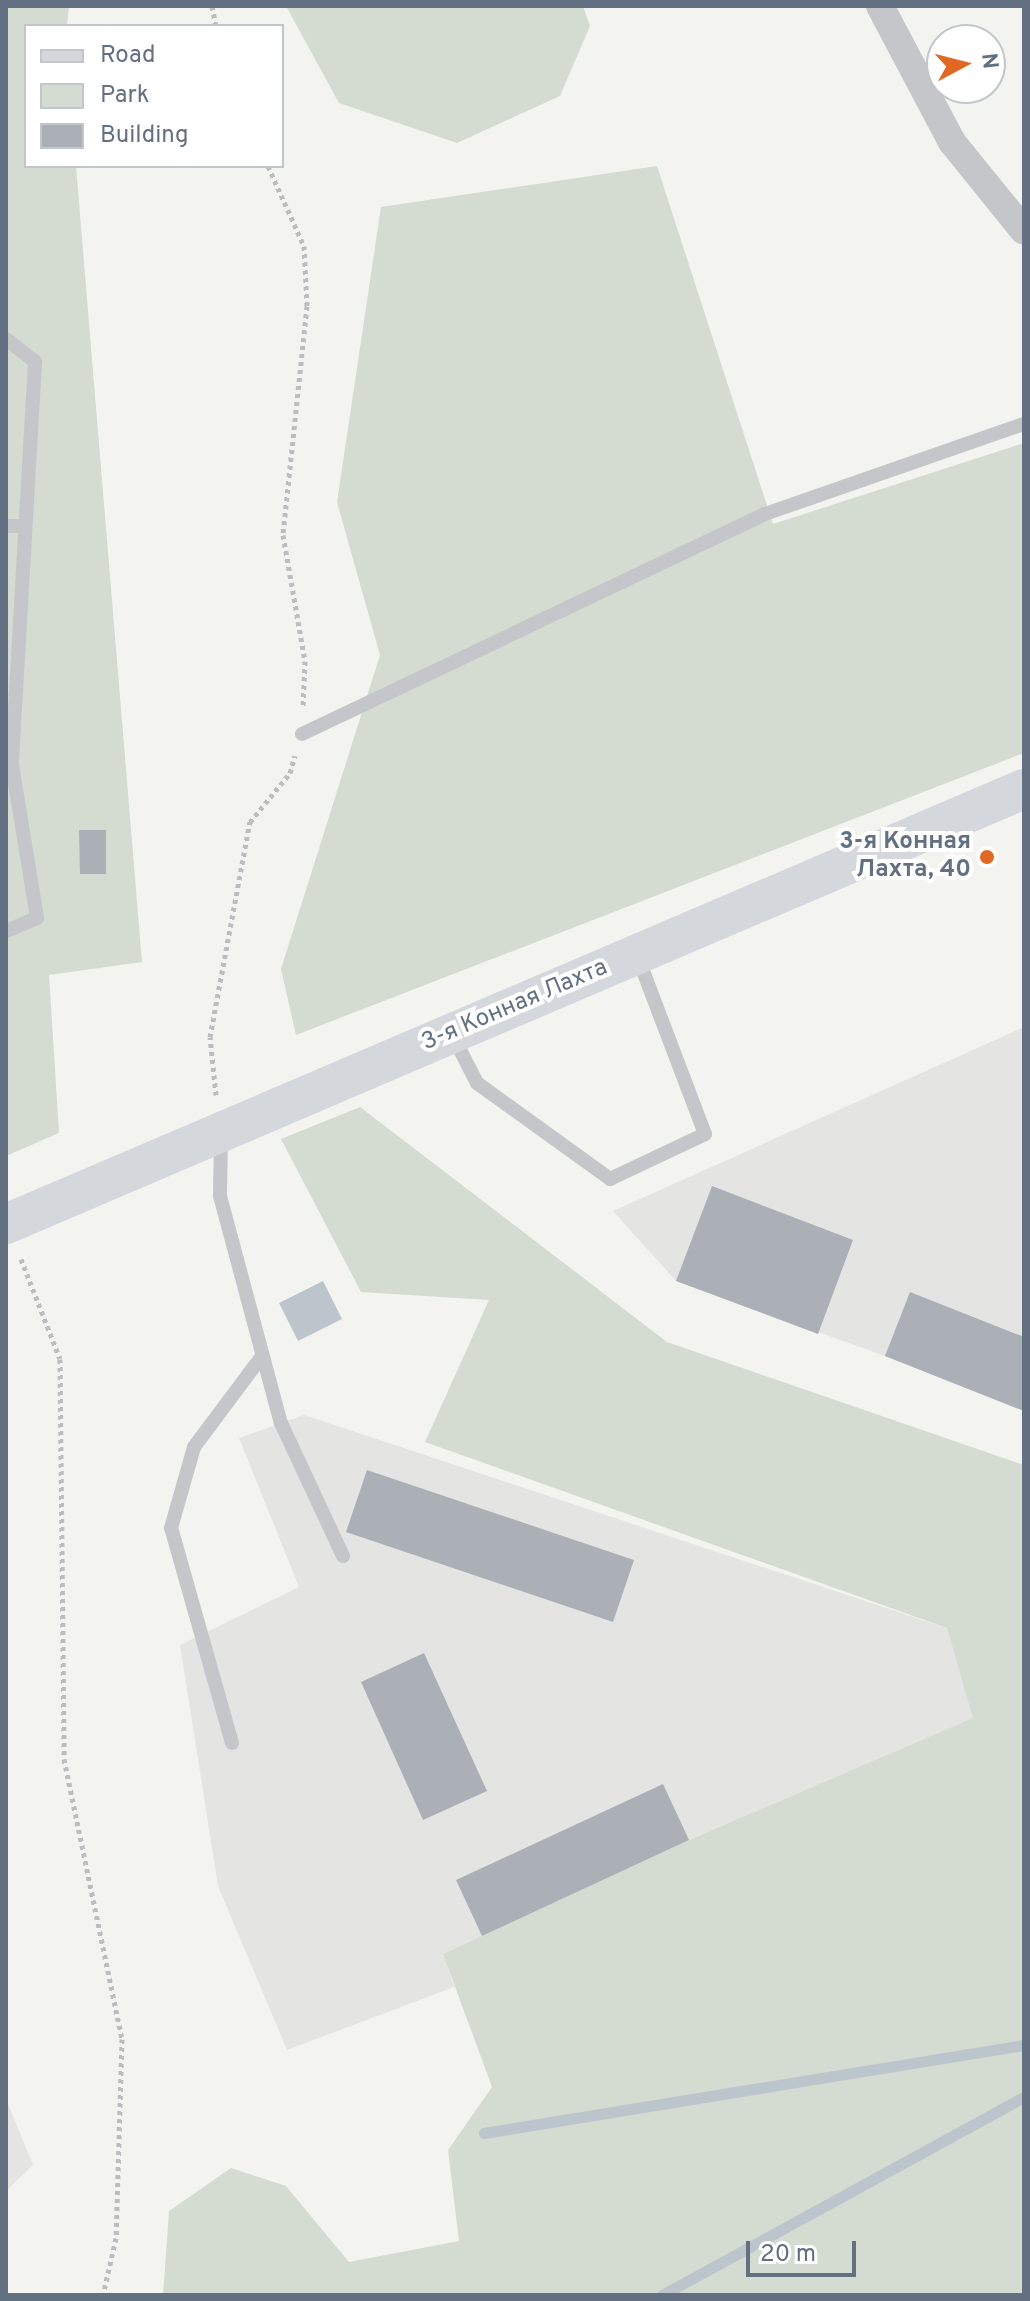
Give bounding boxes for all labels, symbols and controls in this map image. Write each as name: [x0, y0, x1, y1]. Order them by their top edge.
legend: [24, 24, 284, 168]
north arrow: [926, 24, 1006, 104]
text: Road: [100, 41, 156, 71]
text: N: [974, 52, 1003, 71]
text: Park: [100, 81, 150, 111]
text: Building: [100, 121, 189, 151]
place label: 3-я Конная Лахта, 40: [839, 829, 971, 885]
marker: 3-я Конная Лахта, 40: [978, 848, 996, 866]
street label: 3-я Конная Лахта: [418, 954, 612, 1058]
scale bar: [750, 2225, 860, 2275]
text: 20 m: [760, 2240, 816, 2270]

